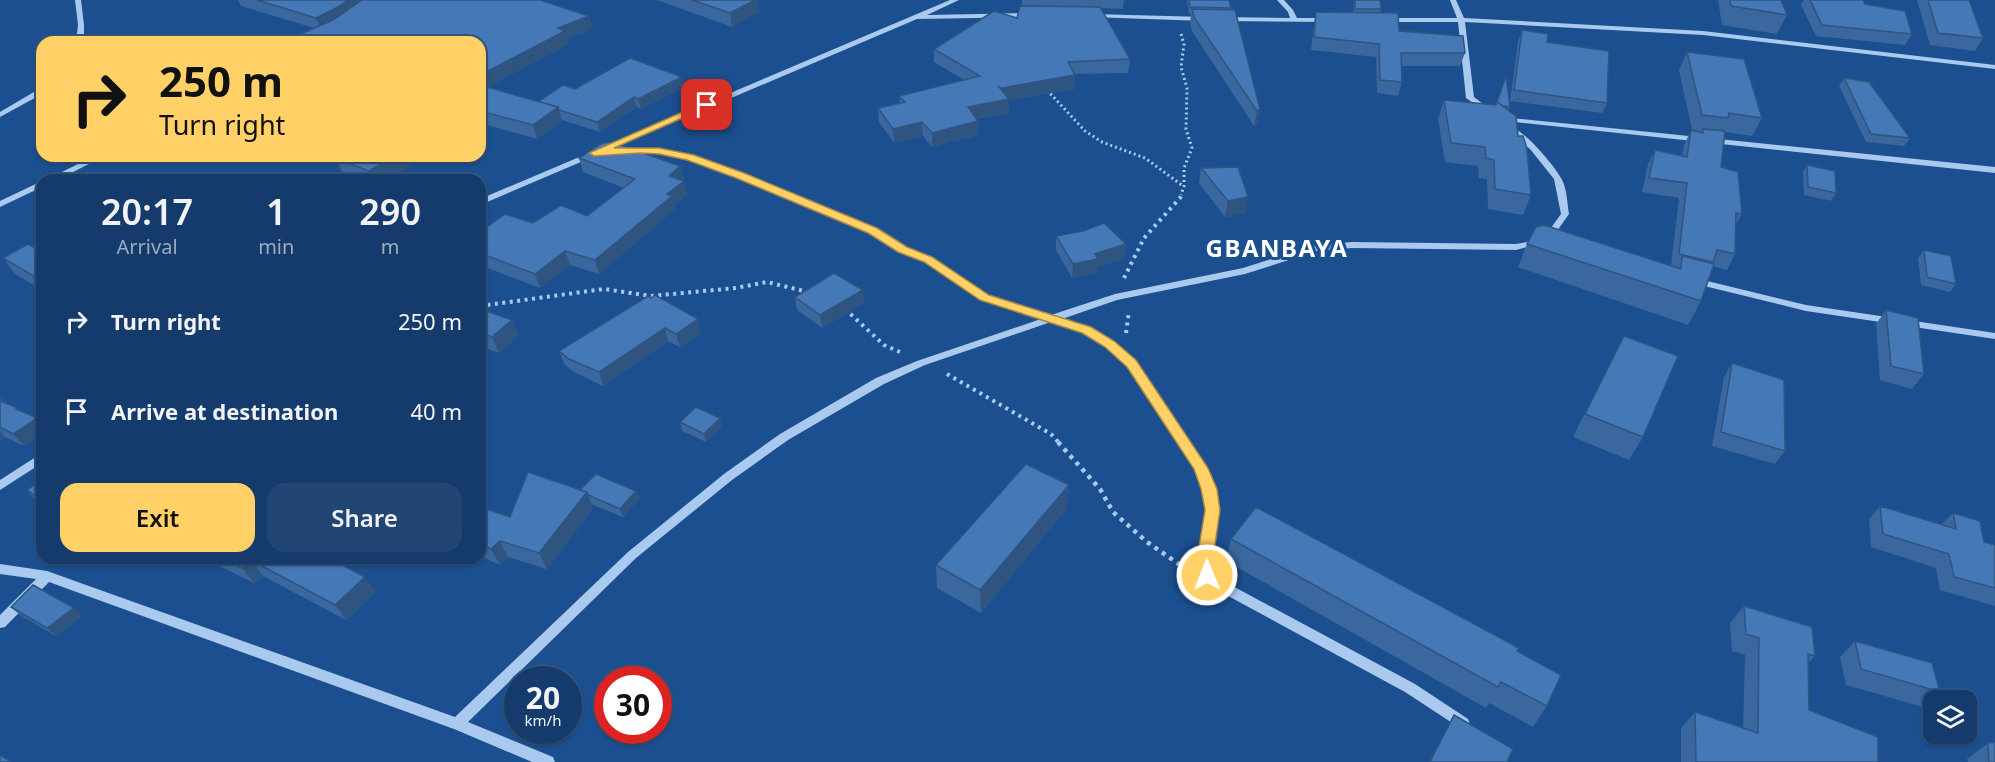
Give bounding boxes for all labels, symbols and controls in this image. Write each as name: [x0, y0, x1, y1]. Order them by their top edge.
text: 250 m: [159, 52, 283, 109]
icon: right: [60, 60, 138, 138]
pin: [681, 79, 732, 130]
icon: arrive: [690, 88, 723, 121]
text: Turn right: [159, 106, 285, 143]
text: 20:17: [101, 187, 193, 236]
text: 1: [266, 187, 287, 236]
text: 290: [359, 187, 421, 236]
district label: GBANBAYA: [1206, 231, 1348, 264]
text: Arrival: [117, 233, 178, 260]
text: min: [258, 233, 294, 260]
text: m: [381, 233, 400, 260]
icon: right: [60, 305, 93, 338]
text: Turn right: [111, 306, 221, 336]
text: 250 m: [398, 306, 462, 336]
icon: arrive: [60, 395, 93, 428]
text: Arrive at destination: [111, 396, 338, 426]
text: 40 m: [411, 396, 462, 426]
button: Exit: [60, 483, 255, 552]
button: Share: [267, 483, 462, 552]
position arrow: [1175, 543, 1239, 607]
speed limit sign: 30: [594, 666, 672, 744]
text: 20: [526, 677, 560, 718]
map controls: [1923, 690, 1977, 744]
button: layers: [1923, 690, 1977, 744]
text: km/h: [525, 710, 561, 730]

